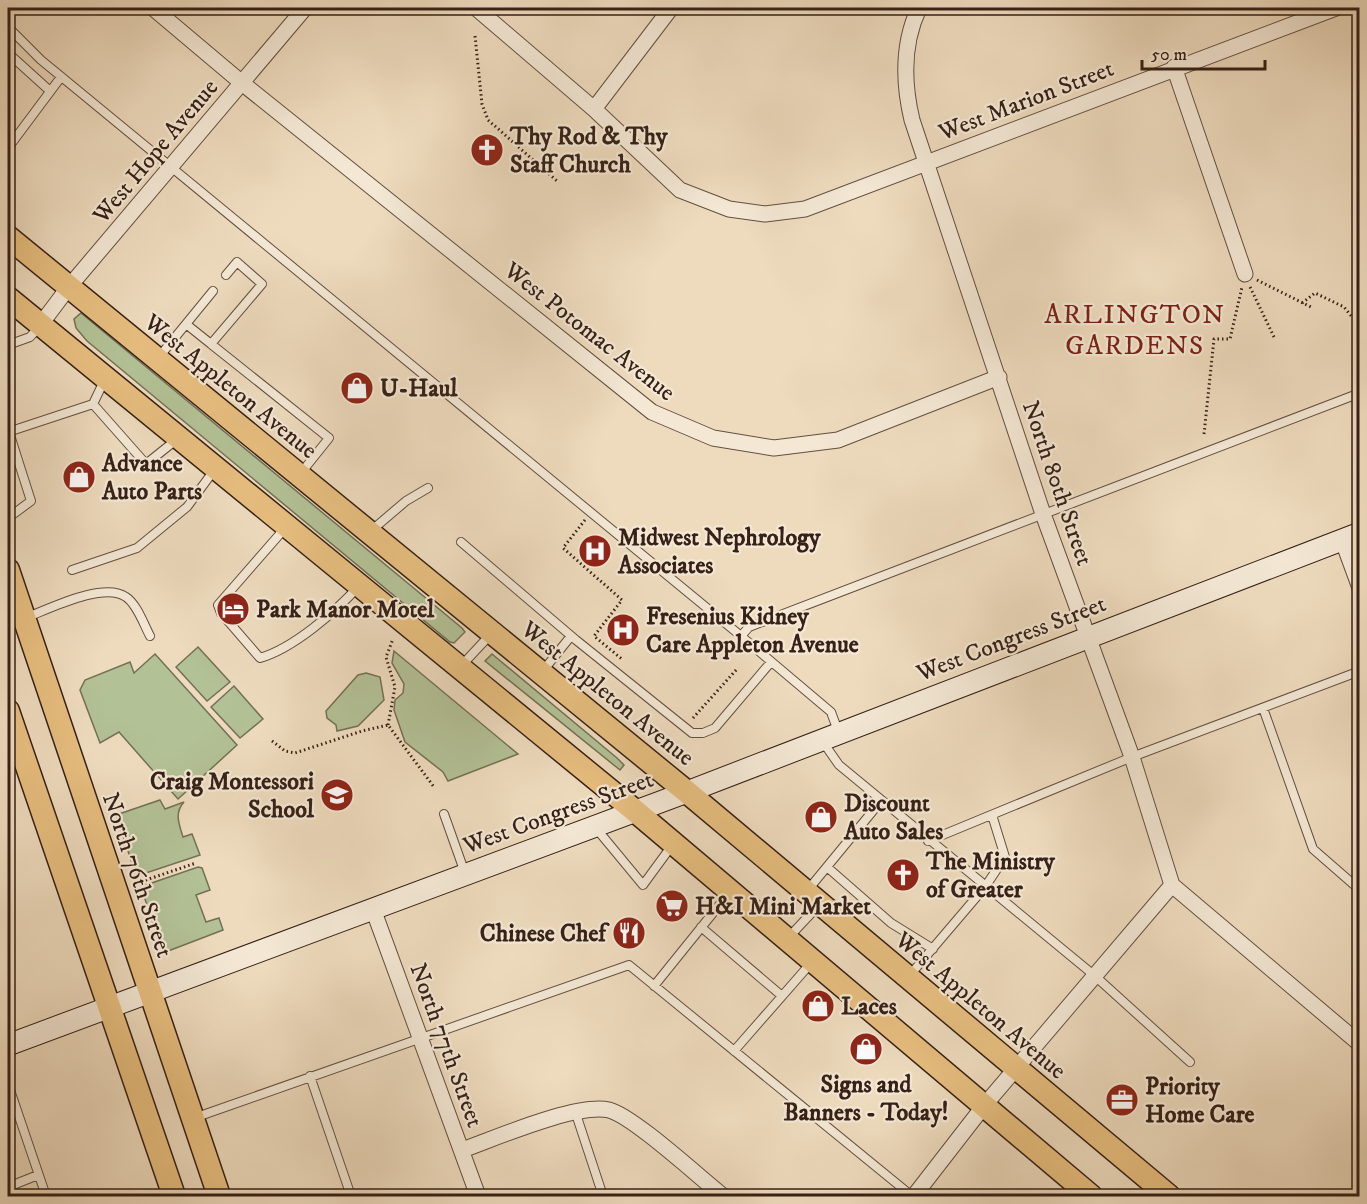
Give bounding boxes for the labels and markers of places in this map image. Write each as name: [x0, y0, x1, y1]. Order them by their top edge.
place label: Thy Rod & Thy Staff Church: [509, 122, 668, 180]
church icon: Thy Rod & Thy Staff Church: [469, 132, 505, 168]
shop icon: U-Haul: [339, 370, 375, 406]
place label: U-Haul: [380, 374, 458, 404]
place label: Advance Auto Parts: [101, 449, 202, 507]
shop icon: Advance Auto Parts: [61, 459, 97, 495]
place label: Midwest Nephrology Associates: [617, 523, 821, 581]
hospital icon: Midwest Nephrology Associates: [577, 533, 613, 569]
hotel icon: Park Manor Motel: [215, 591, 251, 627]
place label: Park Manor Motel: [256, 595, 435, 625]
place label: Fresenius Kidney Care Appleton Avenue: [646, 602, 859, 660]
hospital icon: Fresenius Kidney Care Appleton Avenue: [605, 612, 641, 648]
place label: Craig Montessori School: [150, 767, 315, 825]
school or university icon: Craig Montessori School: [319, 777, 355, 813]
place label: Discount Auto Sales: [843, 789, 943, 847]
shop icon: Discount Auto Sales: [803, 799, 839, 835]
place label: The Ministry of Greater: [925, 847, 1055, 905]
church icon: The Ministry of Greater: [885, 857, 921, 893]
supermarket icon: H&I Mini Market: [654, 888, 690, 924]
place label: H&I Mini Market: [695, 892, 871, 922]
restaurant icon: Chinese Chef: [611, 915, 647, 951]
place label: Chinese Chef: [480, 919, 610, 949]
shop icon: Laces: [800, 988, 836, 1024]
place label: Laces: [841, 992, 897, 1022]
shop icon: Signs and Banners - Today!: [848, 1031, 884, 1067]
place label: Signs and Banners - Today!: [784, 1070, 948, 1128]
place label: Priority Home Care: [1145, 1072, 1255, 1130]
office icon: Priority Home Care: [1104, 1082, 1140, 1118]

